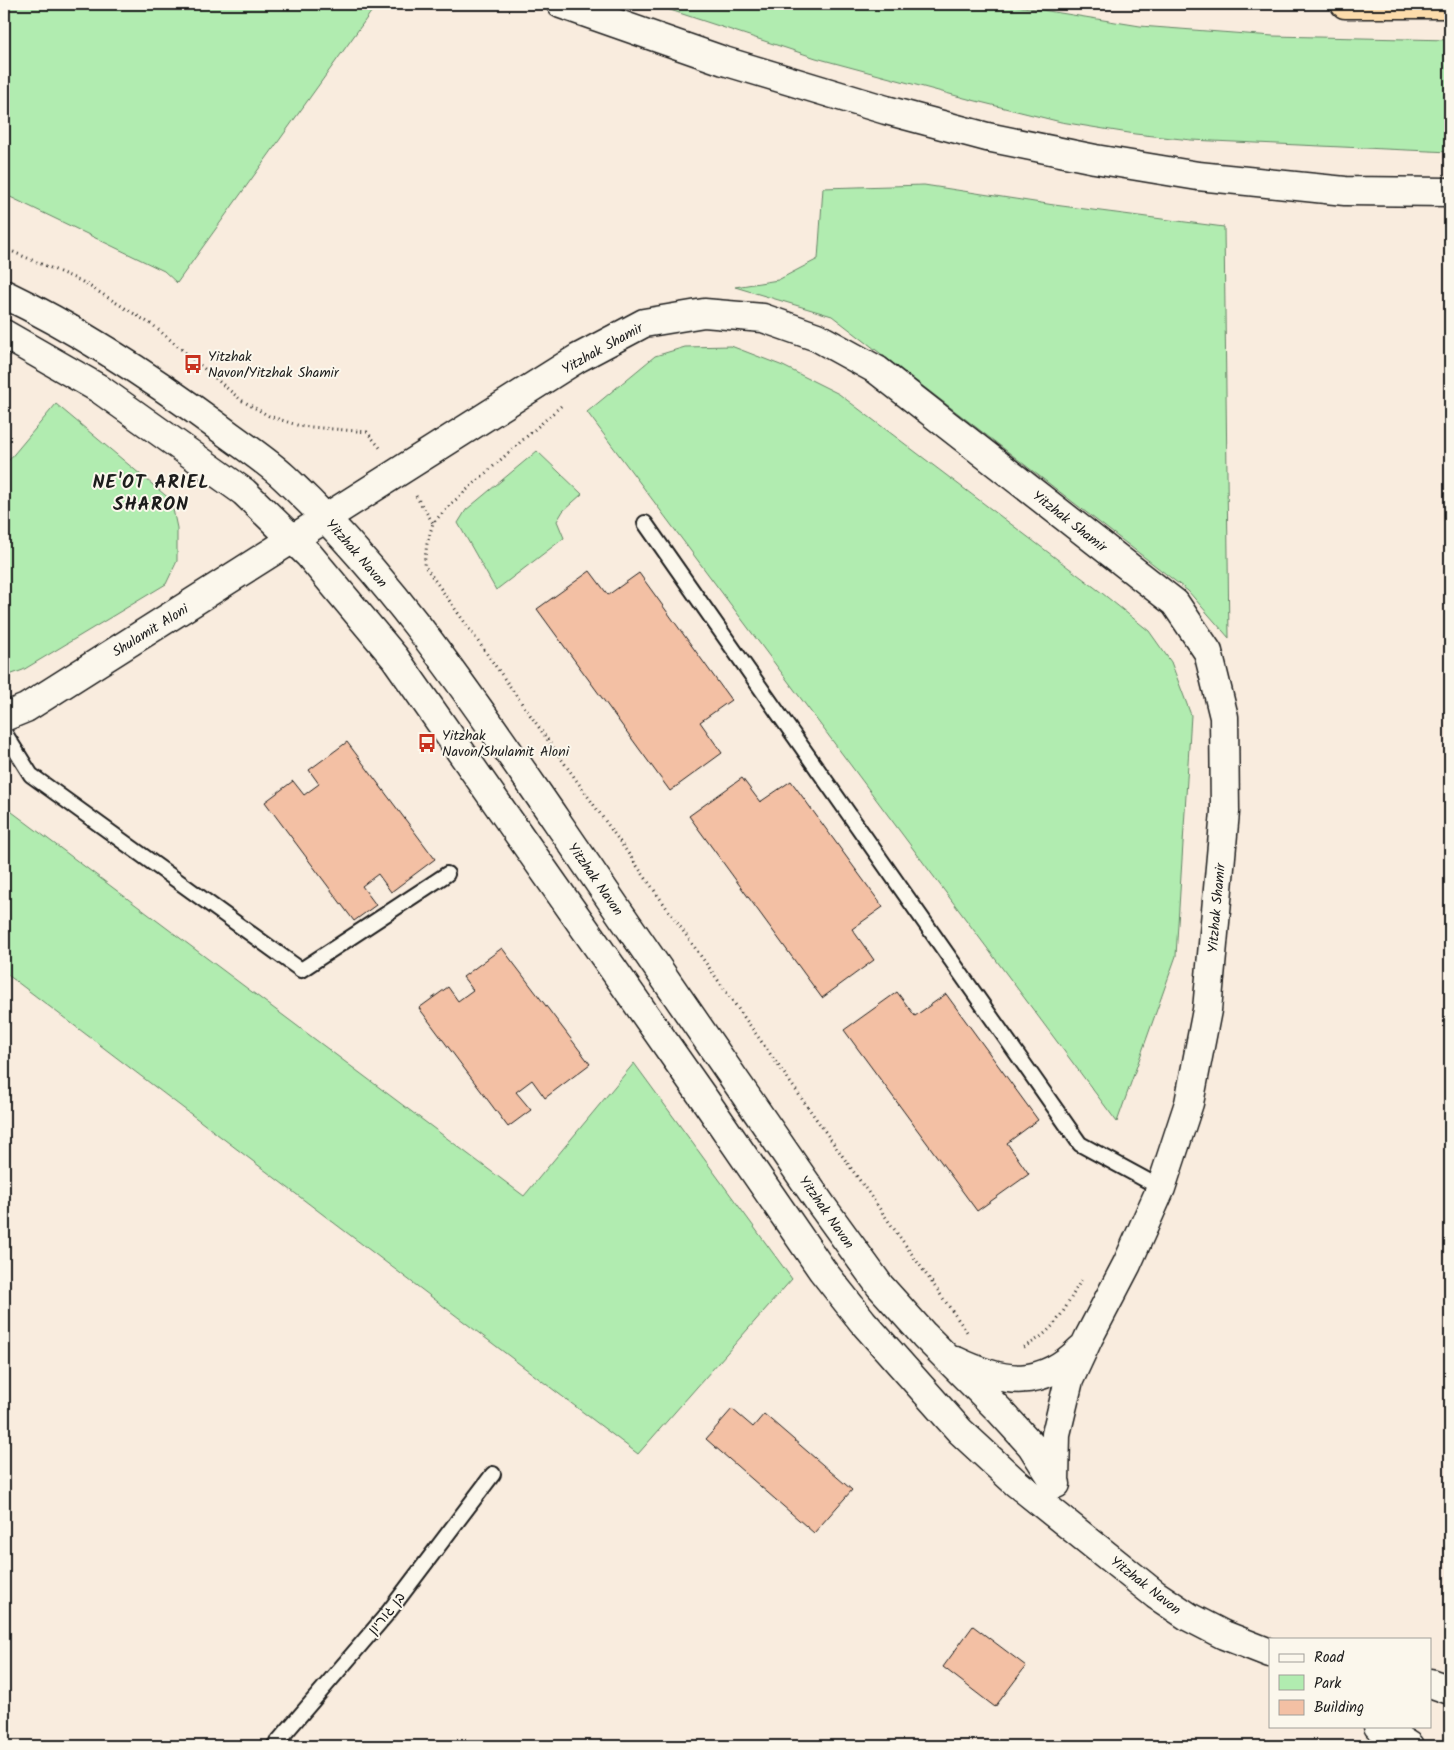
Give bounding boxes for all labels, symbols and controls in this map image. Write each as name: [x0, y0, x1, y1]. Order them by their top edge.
street label: Yitzhak Shamir: [558, 317, 648, 380]
place label: Yitzhak Navon/Yitzhak Shamir: [208, 346, 340, 384]
bus stop icon: Yitzhak Navon/Yitzhak Shamir: [182, 353, 204, 375]
district label: NE'OT ARIEL SHARON: [92, 468, 210, 520]
street label: Yitzhak Shamir: [1027, 485, 1113, 559]
street label: Yitzhak Navon: [320, 514, 392, 593]
street label: Shulamit Aloni: [108, 598, 193, 663]
place label: Yitzhak Navon/Shulamit Aloni: [442, 725, 570, 763]
bus stop icon: Yitzhak Navon/Shulamit Aloni: [416, 732, 438, 754]
street label: Yitzhak Navon: [562, 838, 629, 921]
street label: Yitzhak Shamir: [1202, 861, 1232, 954]
street label: Yitzhak Navon: [793, 1171, 860, 1254]
street label: Yitzhak Navon: [1105, 1551, 1186, 1621]
street label: בן גוריון: [363, 1587, 411, 1640]
legend: [1269, 1638, 1432, 1728]
text: Road: [1314, 1646, 1345, 1670]
text: Park: [1314, 1672, 1342, 1696]
text: Building: [1314, 1696, 1364, 1720]

